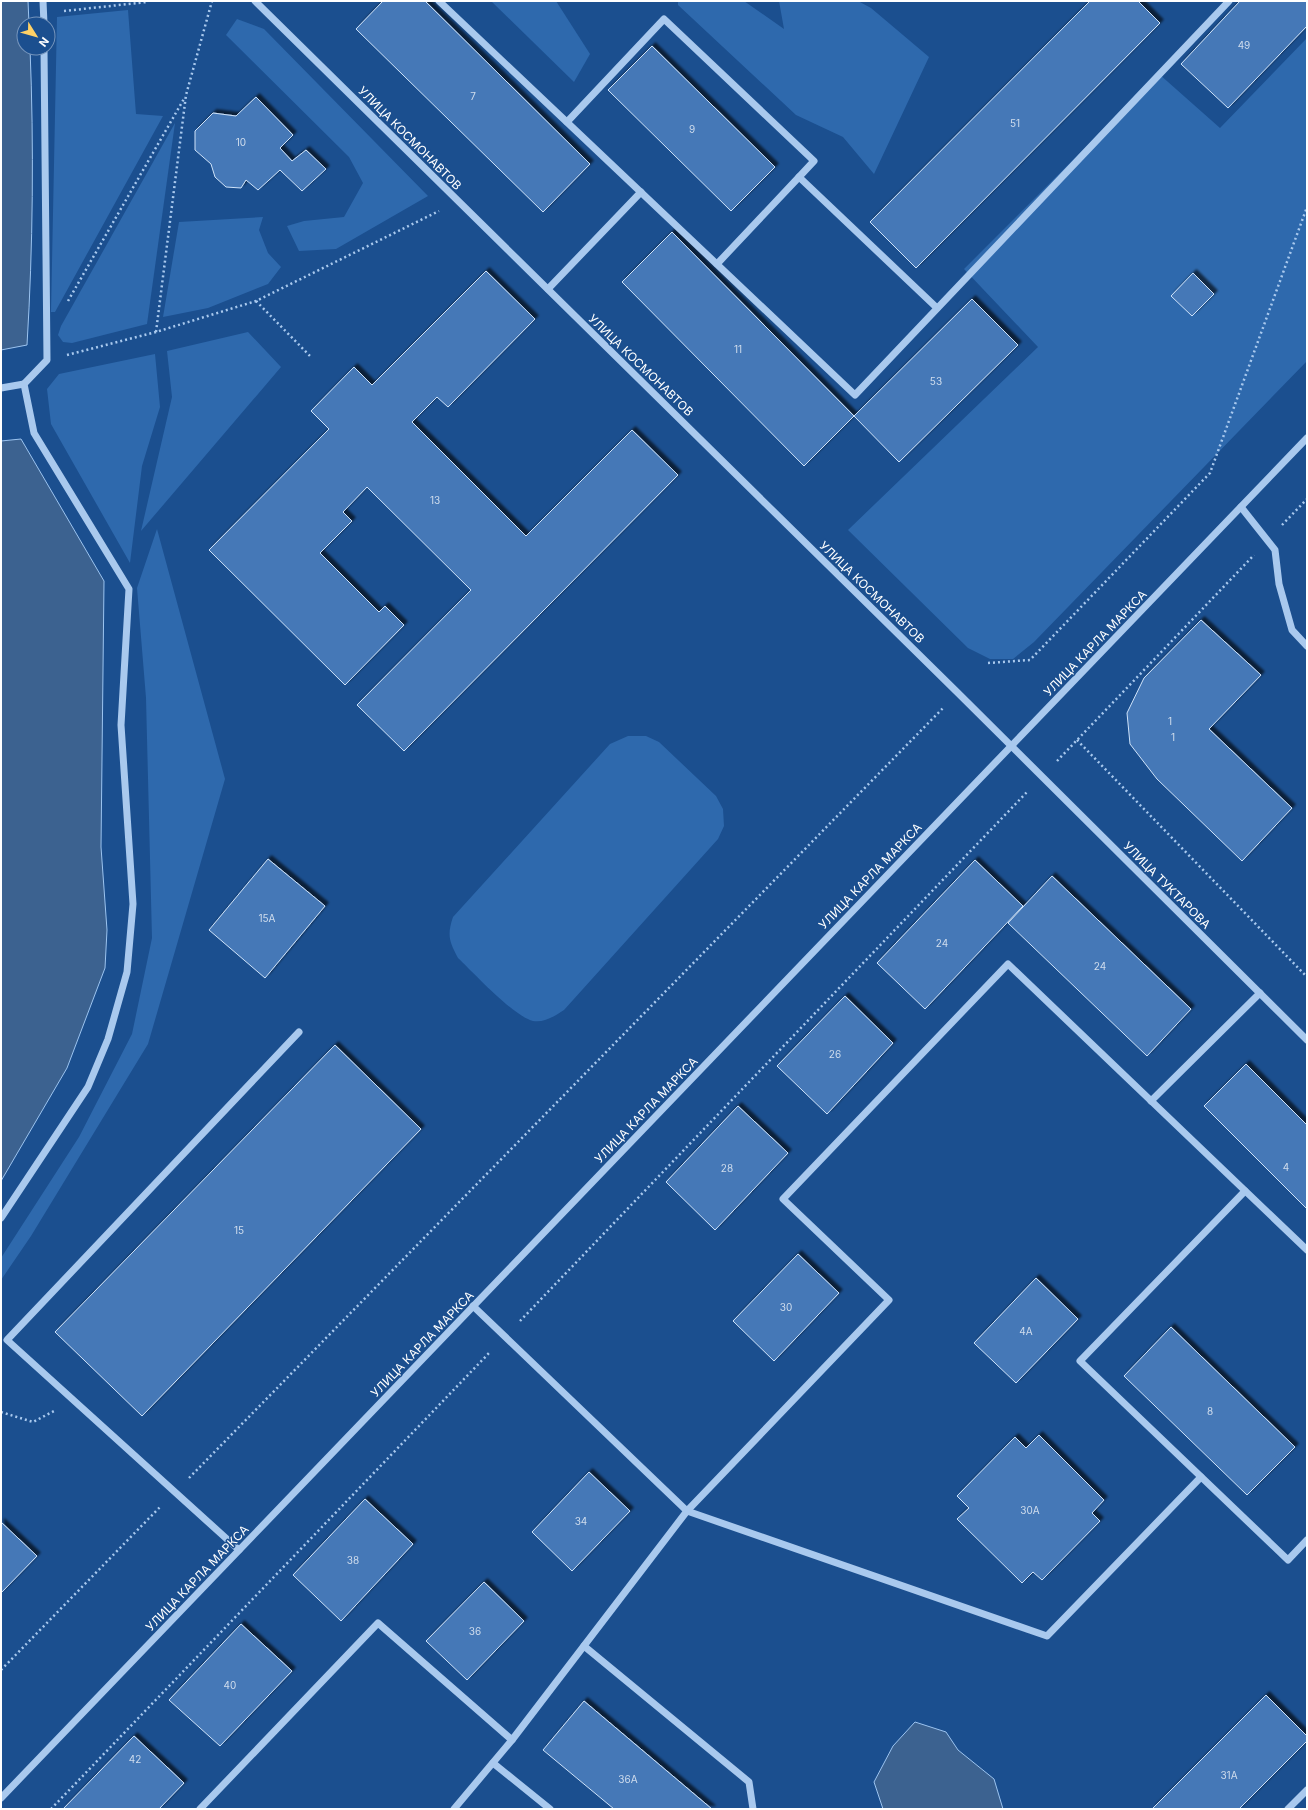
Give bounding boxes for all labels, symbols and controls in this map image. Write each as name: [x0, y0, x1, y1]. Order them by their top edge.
north arrow: [16, 16, 56, 56]
text: N: [36, 34, 52, 50]
house number: 49: [1238, 39, 1250, 51]
street label: УЛИЦА КОСМОНАВТОВ: [355, 83, 465, 193]
house number: 7: [470, 90, 476, 102]
house number: 51: [1010, 117, 1020, 129]
house number: 9: [689, 123, 695, 135]
house number: 10: [236, 136, 246, 148]
street label: УЛИЦА КОСМОНАВТОВ: [585, 311, 697, 419]
house number: 11: [734, 343, 742, 355]
house number: 53: [930, 375, 942, 387]
house number: 13: [430, 494, 440, 506]
street label: УЛИЦА КОСМОНАВТОВ: [816, 538, 928, 646]
street label: УЛИЦА КАРЛА МАРКСА: [1040, 587, 1150, 699]
house number: 1: [1168, 715, 1172, 727]
house number: 1: [1171, 731, 1175, 743]
street label: УЛИЦА КАРЛА МАРКСА: [815, 820, 925, 932]
street label: УЛИЦА ТУКТАРОВА: [1120, 838, 1214, 932]
house number: 15А: [258, 912, 276, 924]
house number: 24: [936, 937, 948, 949]
house number: 24: [1094, 960, 1106, 972]
house number: 26: [829, 1048, 841, 1060]
street label: УЛИЦА КАРЛА МАРКСА: [591, 1054, 701, 1166]
house number: 4: [1283, 1161, 1289, 1173]
house number: 28: [721, 1162, 733, 1174]
house number: 15: [234, 1224, 244, 1236]
street label: УЛИЦА КАРЛА МАРКСА: [367, 1288, 477, 1400]
house number: 30: [780, 1301, 792, 1313]
house number: 4А: [1019, 1325, 1033, 1337]
house number: 8: [1207, 1405, 1213, 1417]
house number: 30А: [1020, 1504, 1040, 1516]
house number: 34: [575, 1515, 587, 1527]
street label: УЛИЦА КАРЛА МАРКСА: [142, 1522, 252, 1634]
house number: 38: [347, 1554, 359, 1566]
house number: 36: [469, 1625, 481, 1637]
house number: 40: [224, 1679, 236, 1691]
house number: 42: [129, 1753, 141, 1765]
house number: 31А: [1220, 1769, 1238, 1781]
house number: 36А: [618, 1773, 638, 1785]

